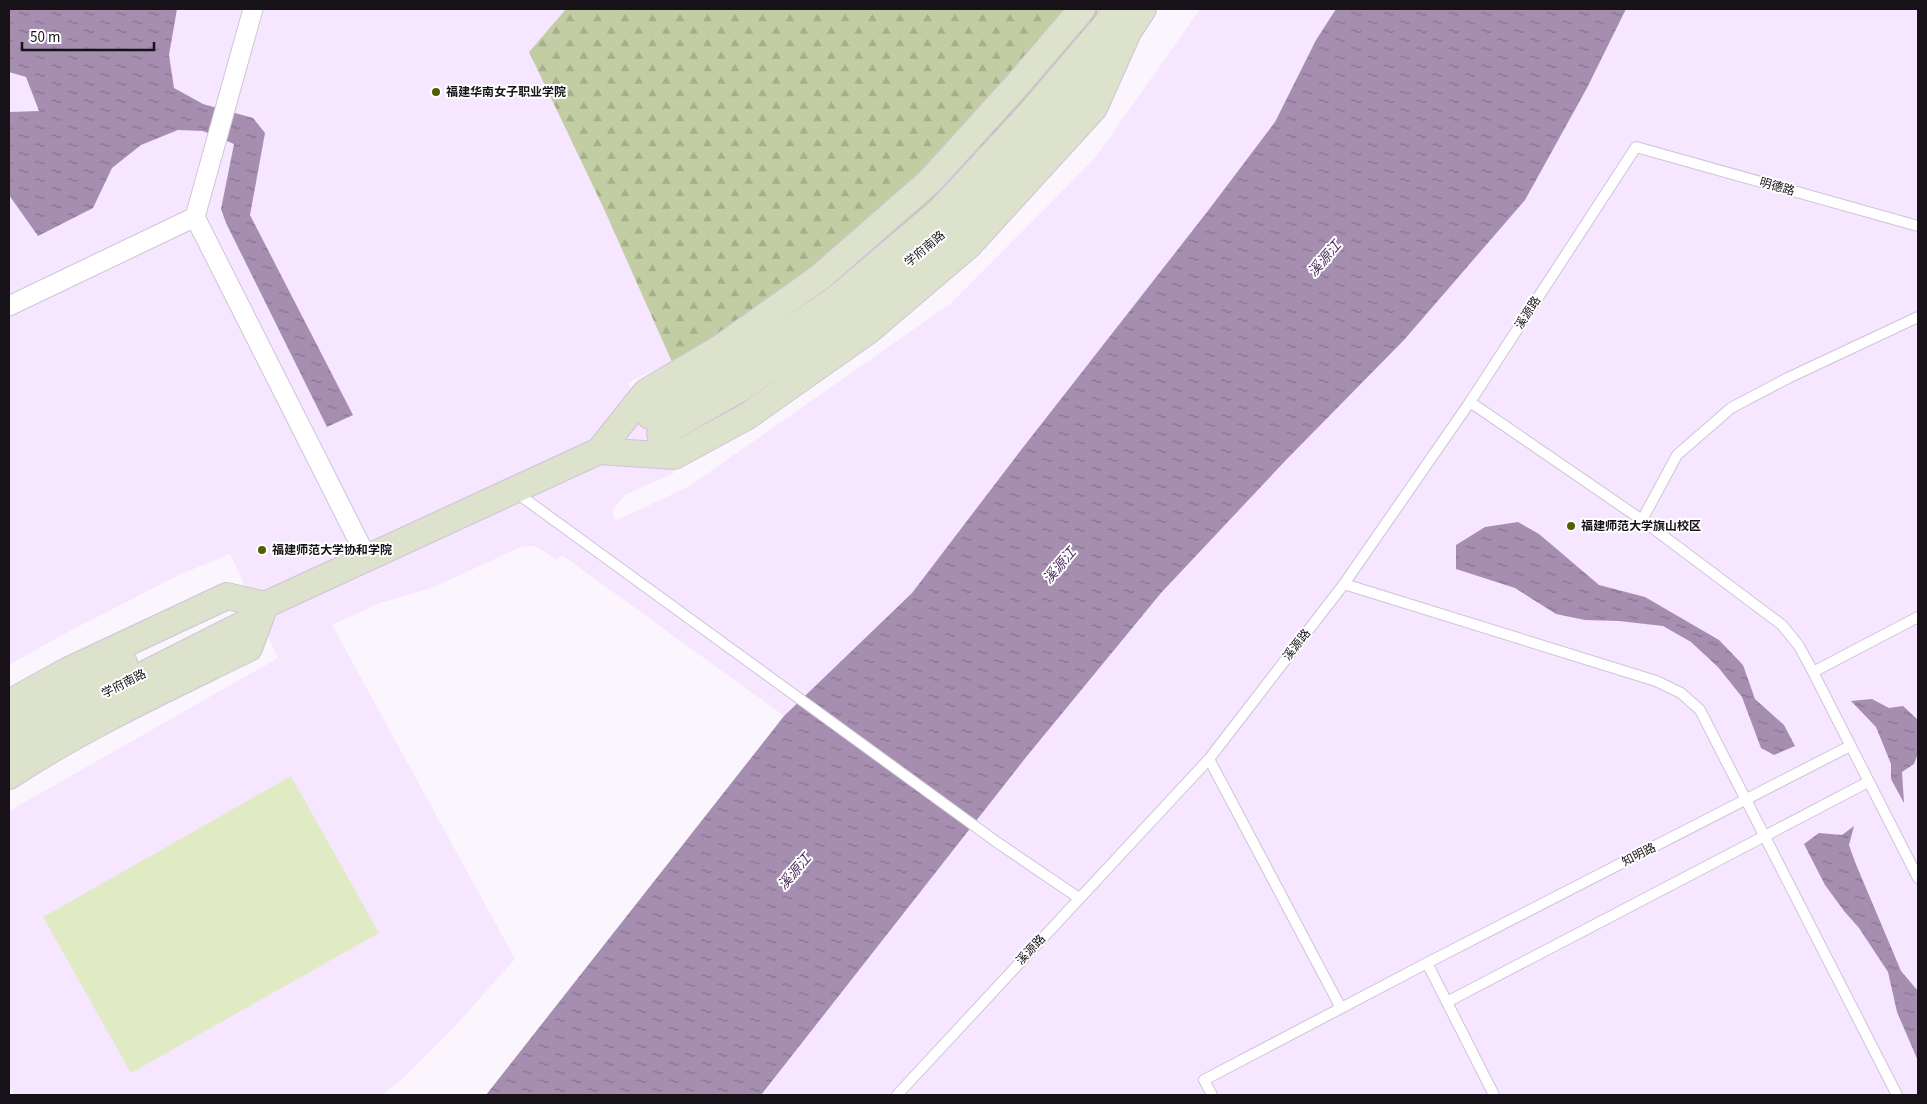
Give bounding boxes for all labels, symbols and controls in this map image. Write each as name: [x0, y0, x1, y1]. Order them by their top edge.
scale bar: [22, 20, 155, 52]
text: 50 m: [30, 27, 60, 48]
place label: 福建华南女子职业学院: [446, 84, 566, 101]
marker: 福建华南女子职业学院: [430, 86, 442, 98]
street label: 明德路: [1757, 174, 1797, 200]
street label: 学府南路: [901, 227, 949, 271]
water label: 溪源江: [1304, 235, 1348, 281]
street label: 溪源路: [1511, 293, 1545, 333]
place label: 福建师范大学旗山校区: [1581, 518, 1701, 535]
marker: 福建师范大学旗山校区: [1565, 520, 1577, 532]
place label: 福建师范大学协和学院: [272, 542, 392, 559]
water label: 溪源江: [1039, 542, 1083, 588]
marker: 福建师范大学协和学院: [256, 544, 268, 556]
street label: 溪源路: [1279, 626, 1315, 664]
street label: 学府南路: [99, 666, 149, 702]
street label: 知明路: [1619, 839, 1659, 871]
water label: 溪源江: [774, 848, 818, 894]
street label: 溪源路: [1013, 931, 1049, 969]

